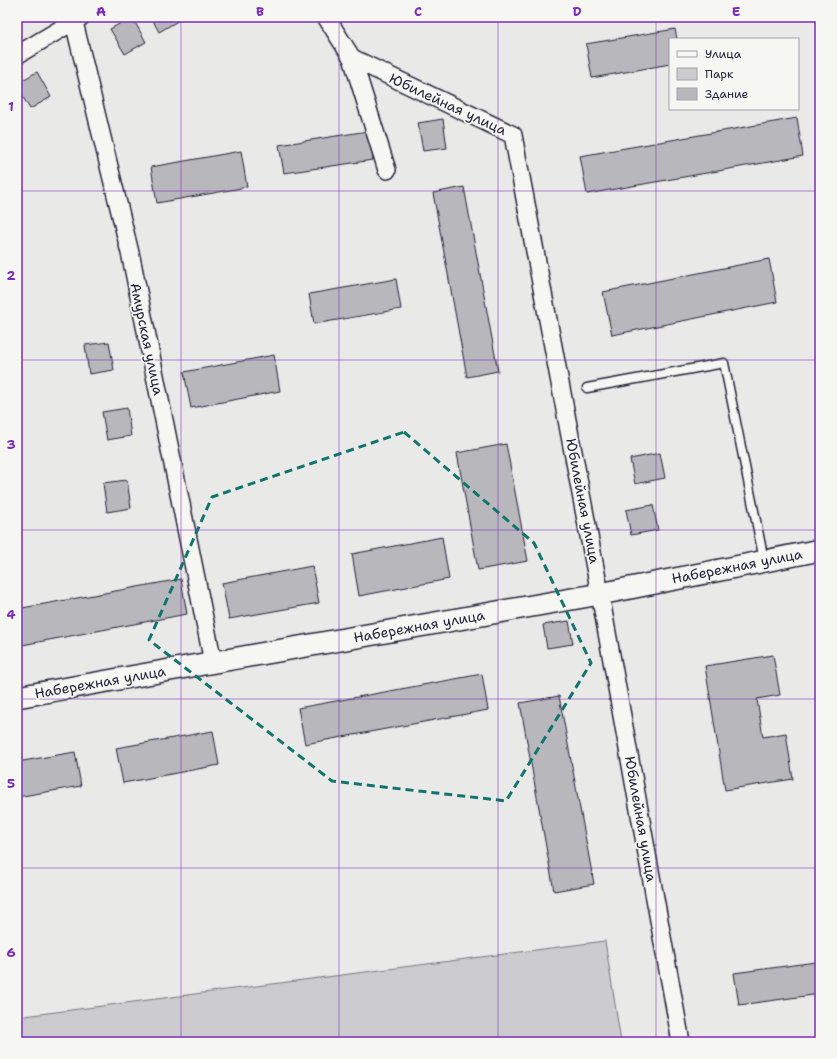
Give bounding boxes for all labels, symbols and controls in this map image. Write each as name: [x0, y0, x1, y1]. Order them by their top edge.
text: A: [96, 3, 106, 20]
text: B: [256, 3, 264, 20]
text: C: [414, 3, 422, 20]
text: D: [572, 3, 582, 20]
text: E: [732, 3, 741, 20]
legend: [669, 38, 799, 110]
text: Улица: [705, 46, 742, 62]
text: Парк: [705, 66, 734, 82]
street label: Юбилейная улица: [387, 69, 510, 139]
text: Здание: [705, 86, 749, 102]
text: 1: [8, 98, 14, 115]
text: 2: [6, 267, 16, 284]
street label: Амурская улица: [126, 281, 168, 397]
text: 3: [6, 436, 16, 453]
street label: Юбилейная улица: [562, 437, 604, 565]
street label: Набережная улица: [670, 544, 804, 588]
text: 4: [6, 606, 16, 623]
street label: Набережная улица: [352, 606, 486, 646]
street label: Набережная улица: [33, 662, 167, 702]
street label: Юбилейная улица: [621, 755, 661, 883]
text: 5: [7, 775, 15, 792]
text: 6: [6, 944, 16, 961]

